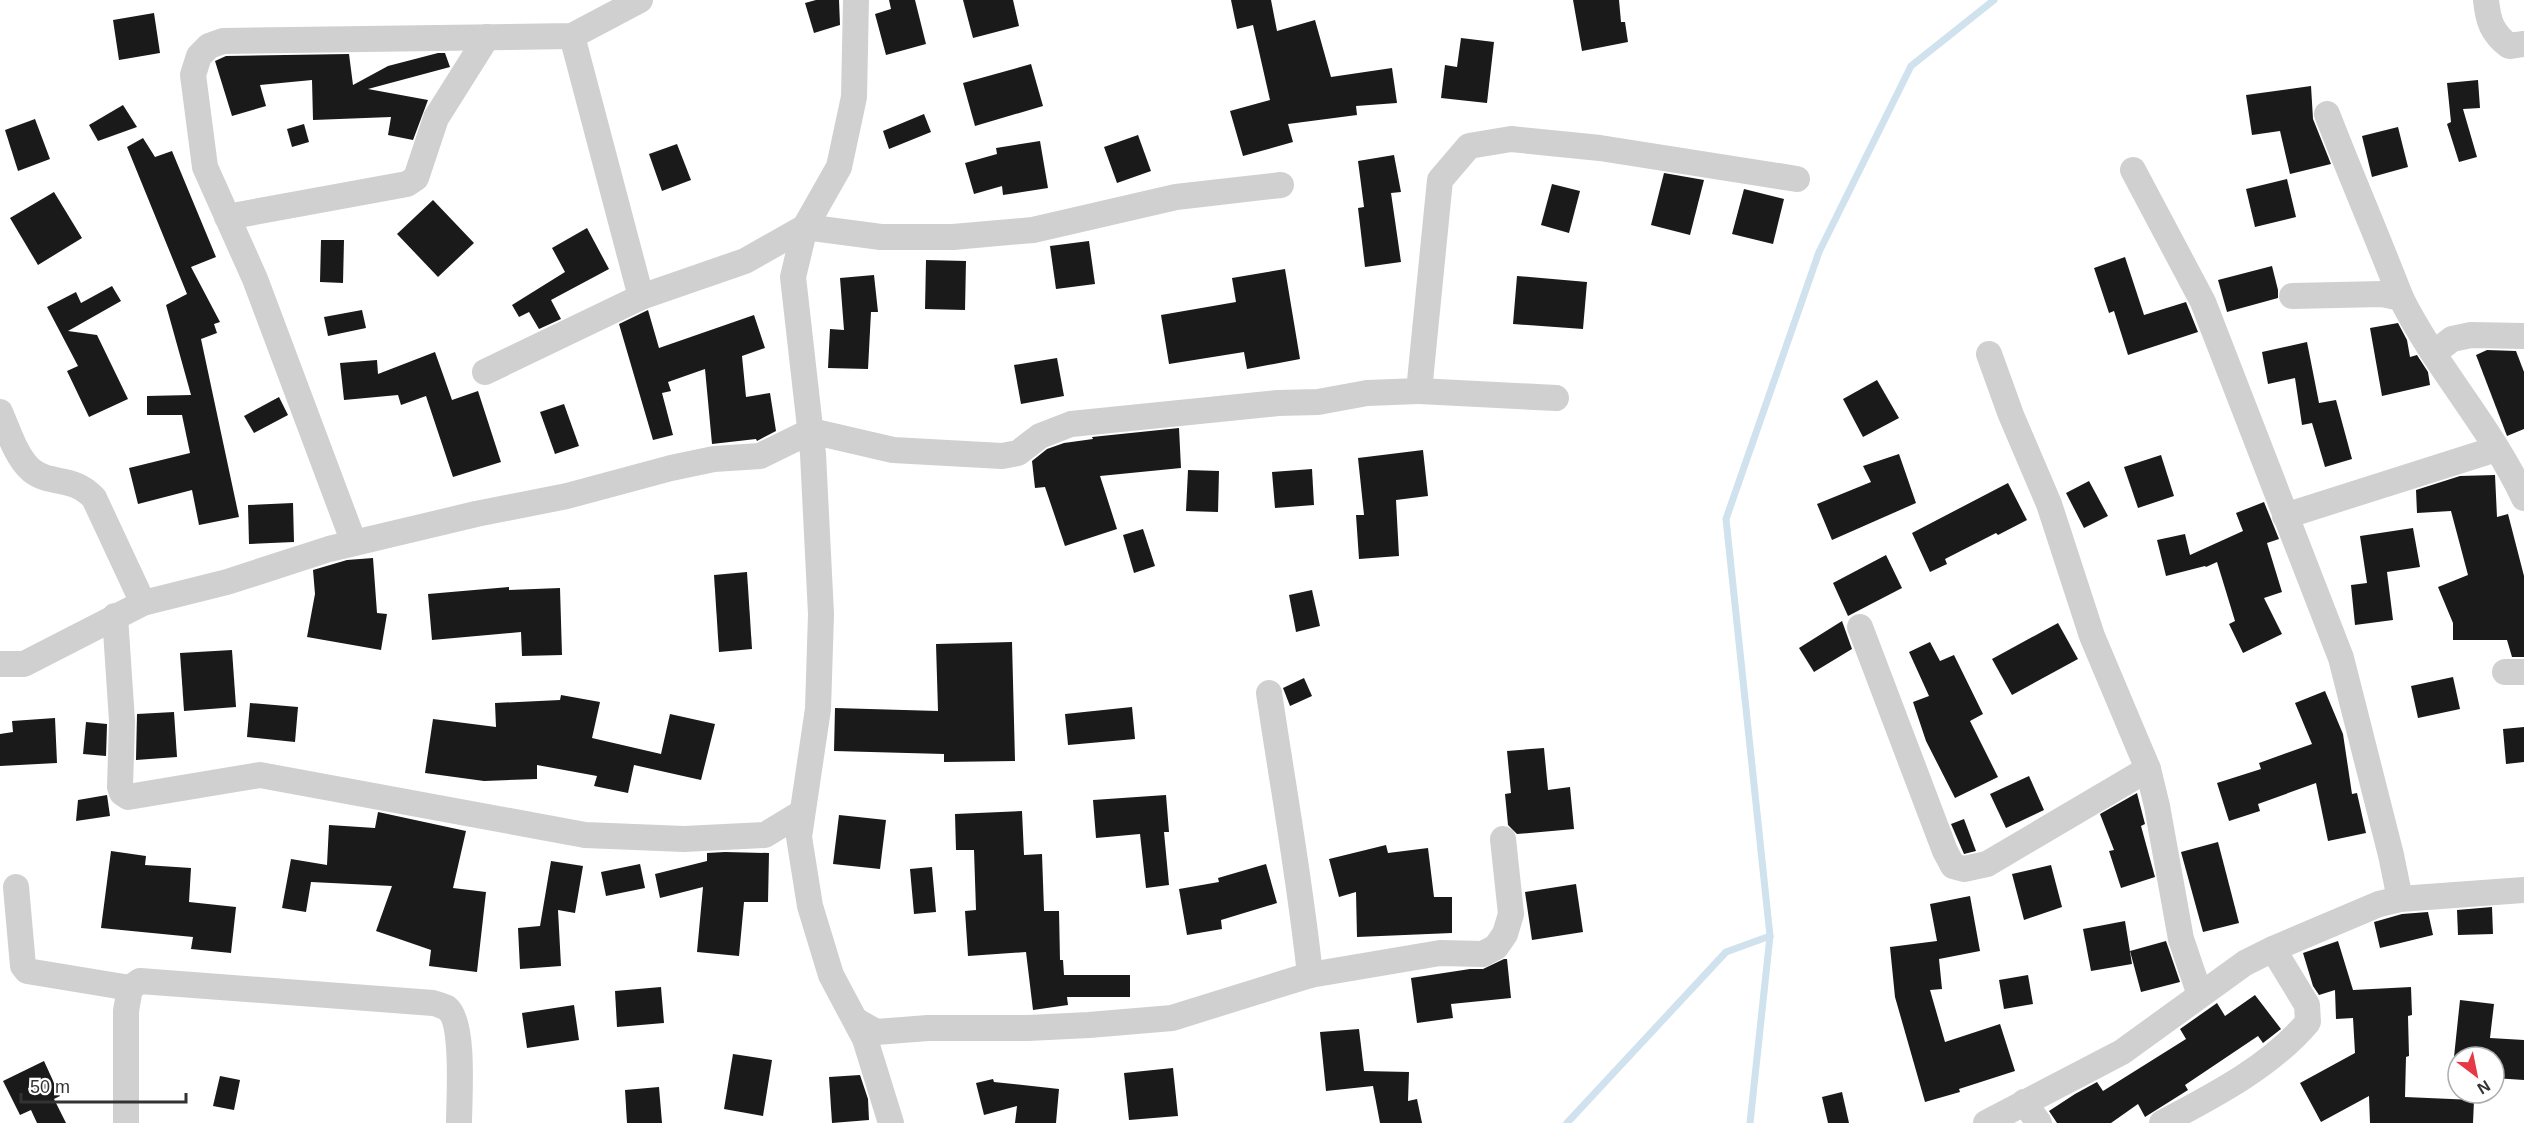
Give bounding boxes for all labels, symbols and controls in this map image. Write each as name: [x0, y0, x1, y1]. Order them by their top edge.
north arrow: [2446, 1045, 2506, 1105]
scale bar: [21, 1066, 186, 1104]
text: 50 m: [30, 1077, 70, 1097]
text: N: [2474, 1077, 2493, 1098]

